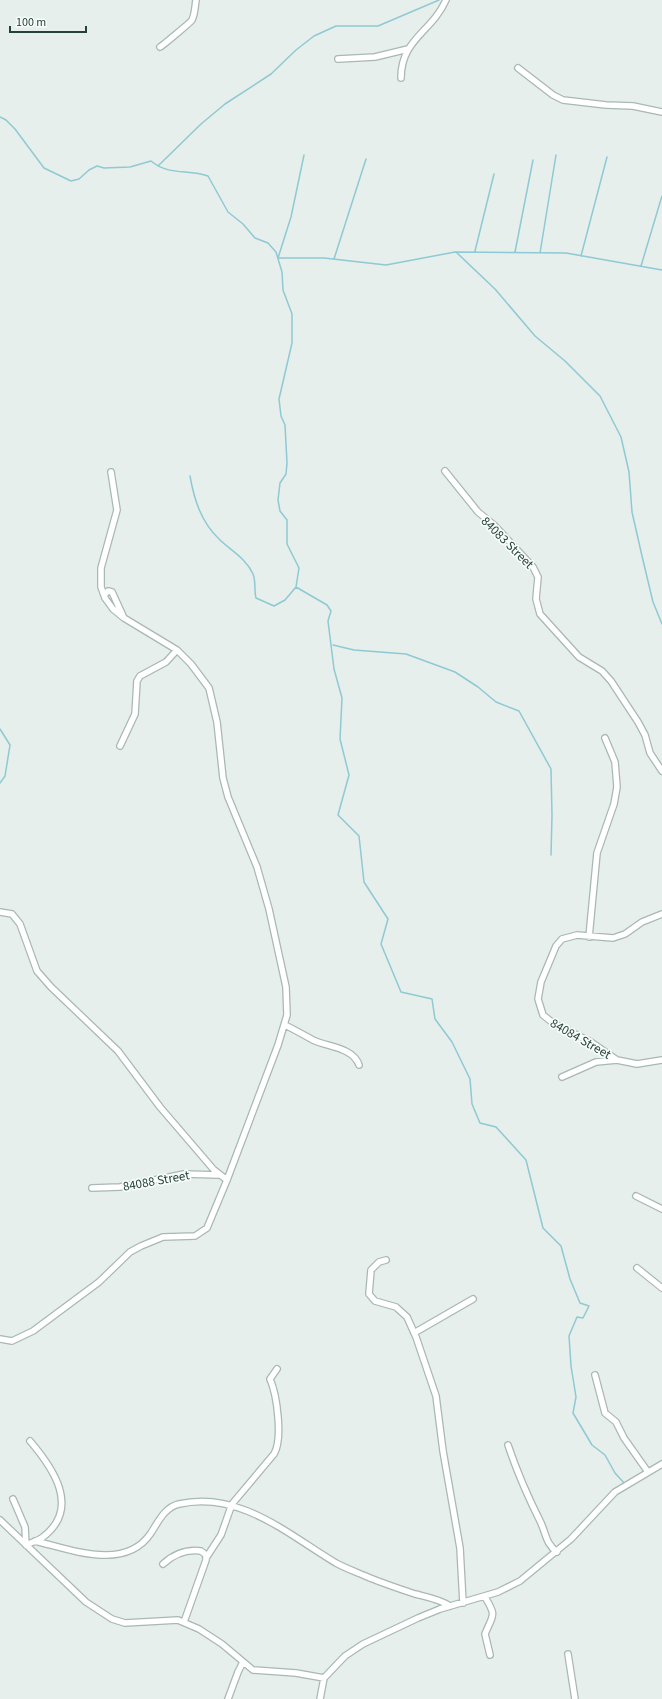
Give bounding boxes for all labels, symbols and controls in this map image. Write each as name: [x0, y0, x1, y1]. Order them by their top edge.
scale bar: [10, 8, 86, 34]
text: 100 m: [16, 14, 46, 31]
street label: 84083 Street: [477, 512, 538, 573]
street label: 84084 Street: [547, 1014, 615, 1064]
street label: 84088 Street: [121, 1166, 192, 1196]

